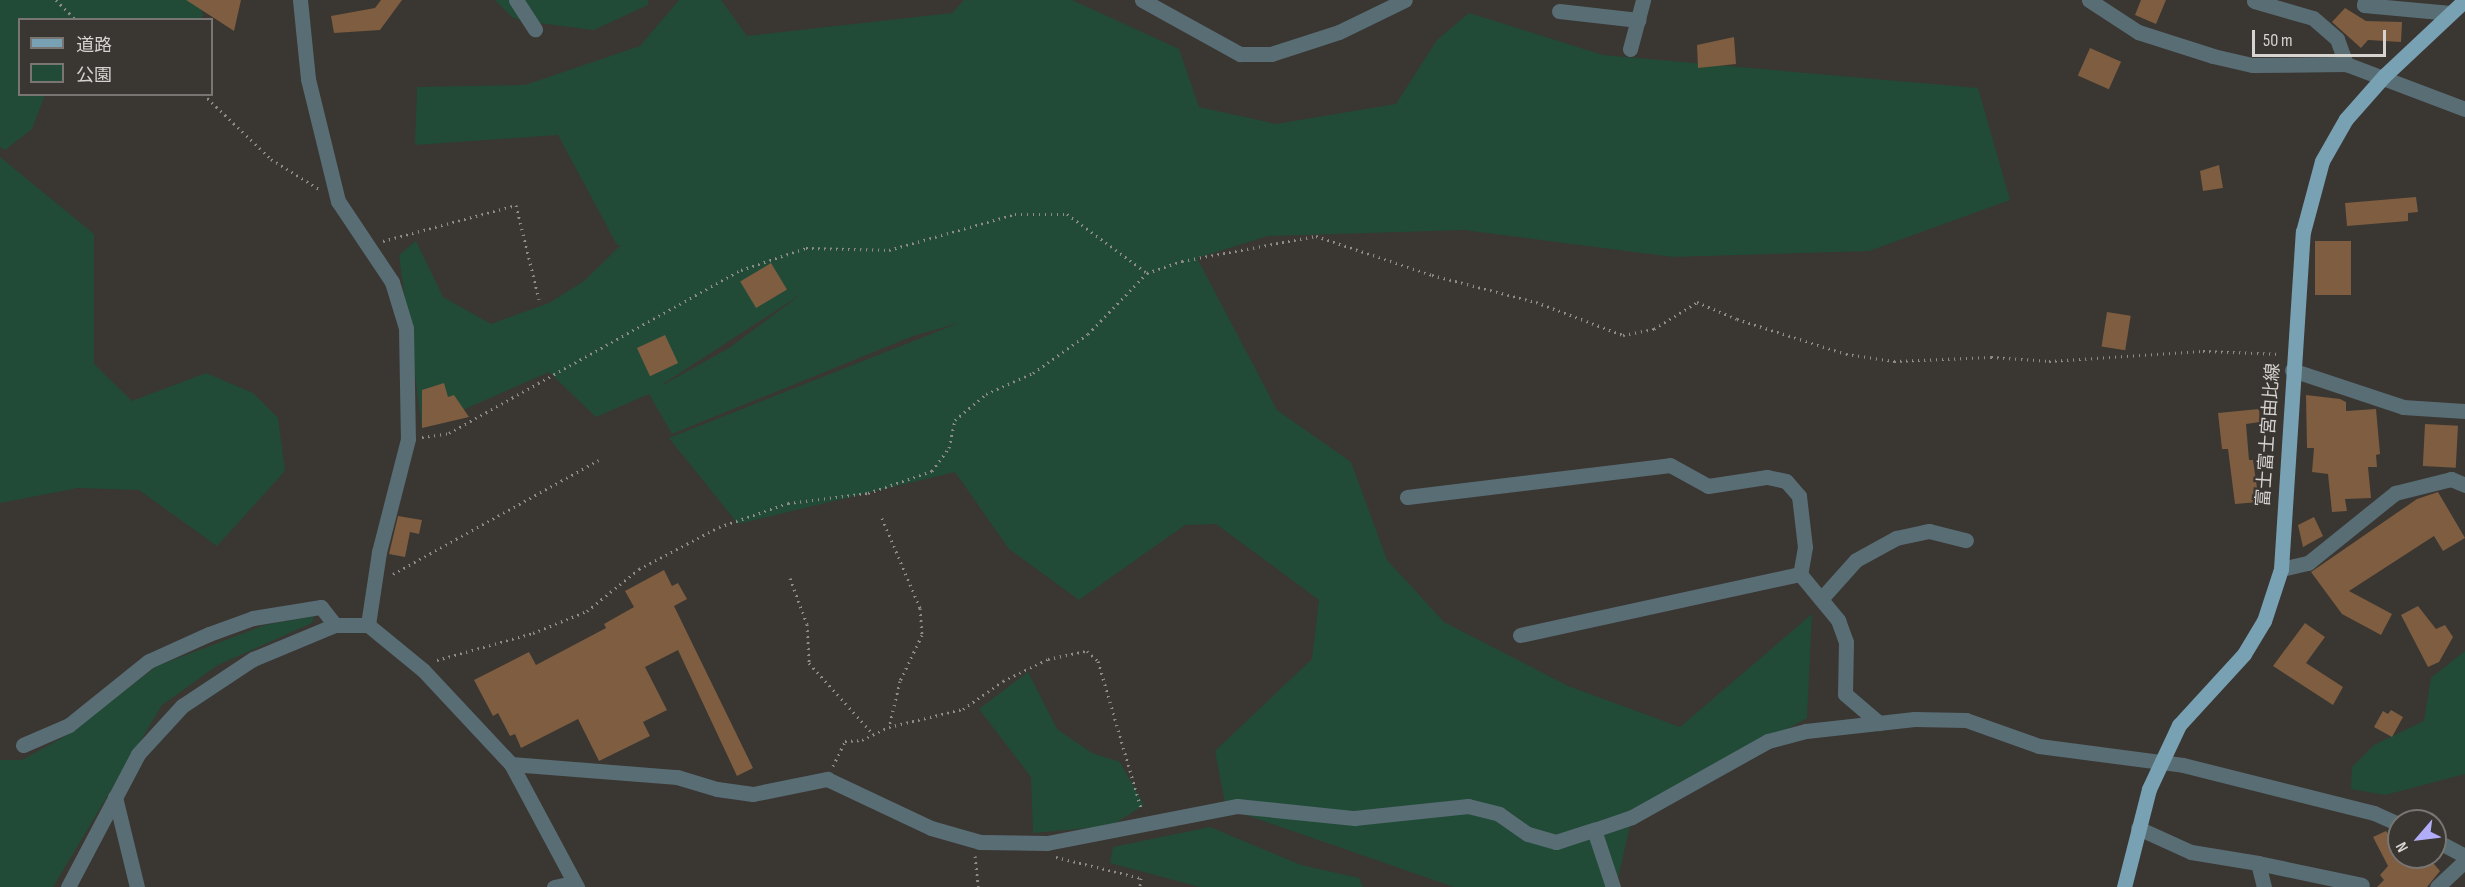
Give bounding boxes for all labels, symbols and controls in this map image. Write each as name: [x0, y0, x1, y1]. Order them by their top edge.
legend: [18, 18, 213, 96]
scale bar: [2255, 18, 2388, 56]
text: 50 m: [2263, 30, 2293, 51]
text: 道路: [76, 35, 112, 56]
text: 公園: [76, 65, 112, 86]
street label: 富士富士宮由比線: [2253, 362, 2285, 508]
north arrow: [2387, 809, 2447, 869]
text: N: [2392, 839, 2413, 855]

